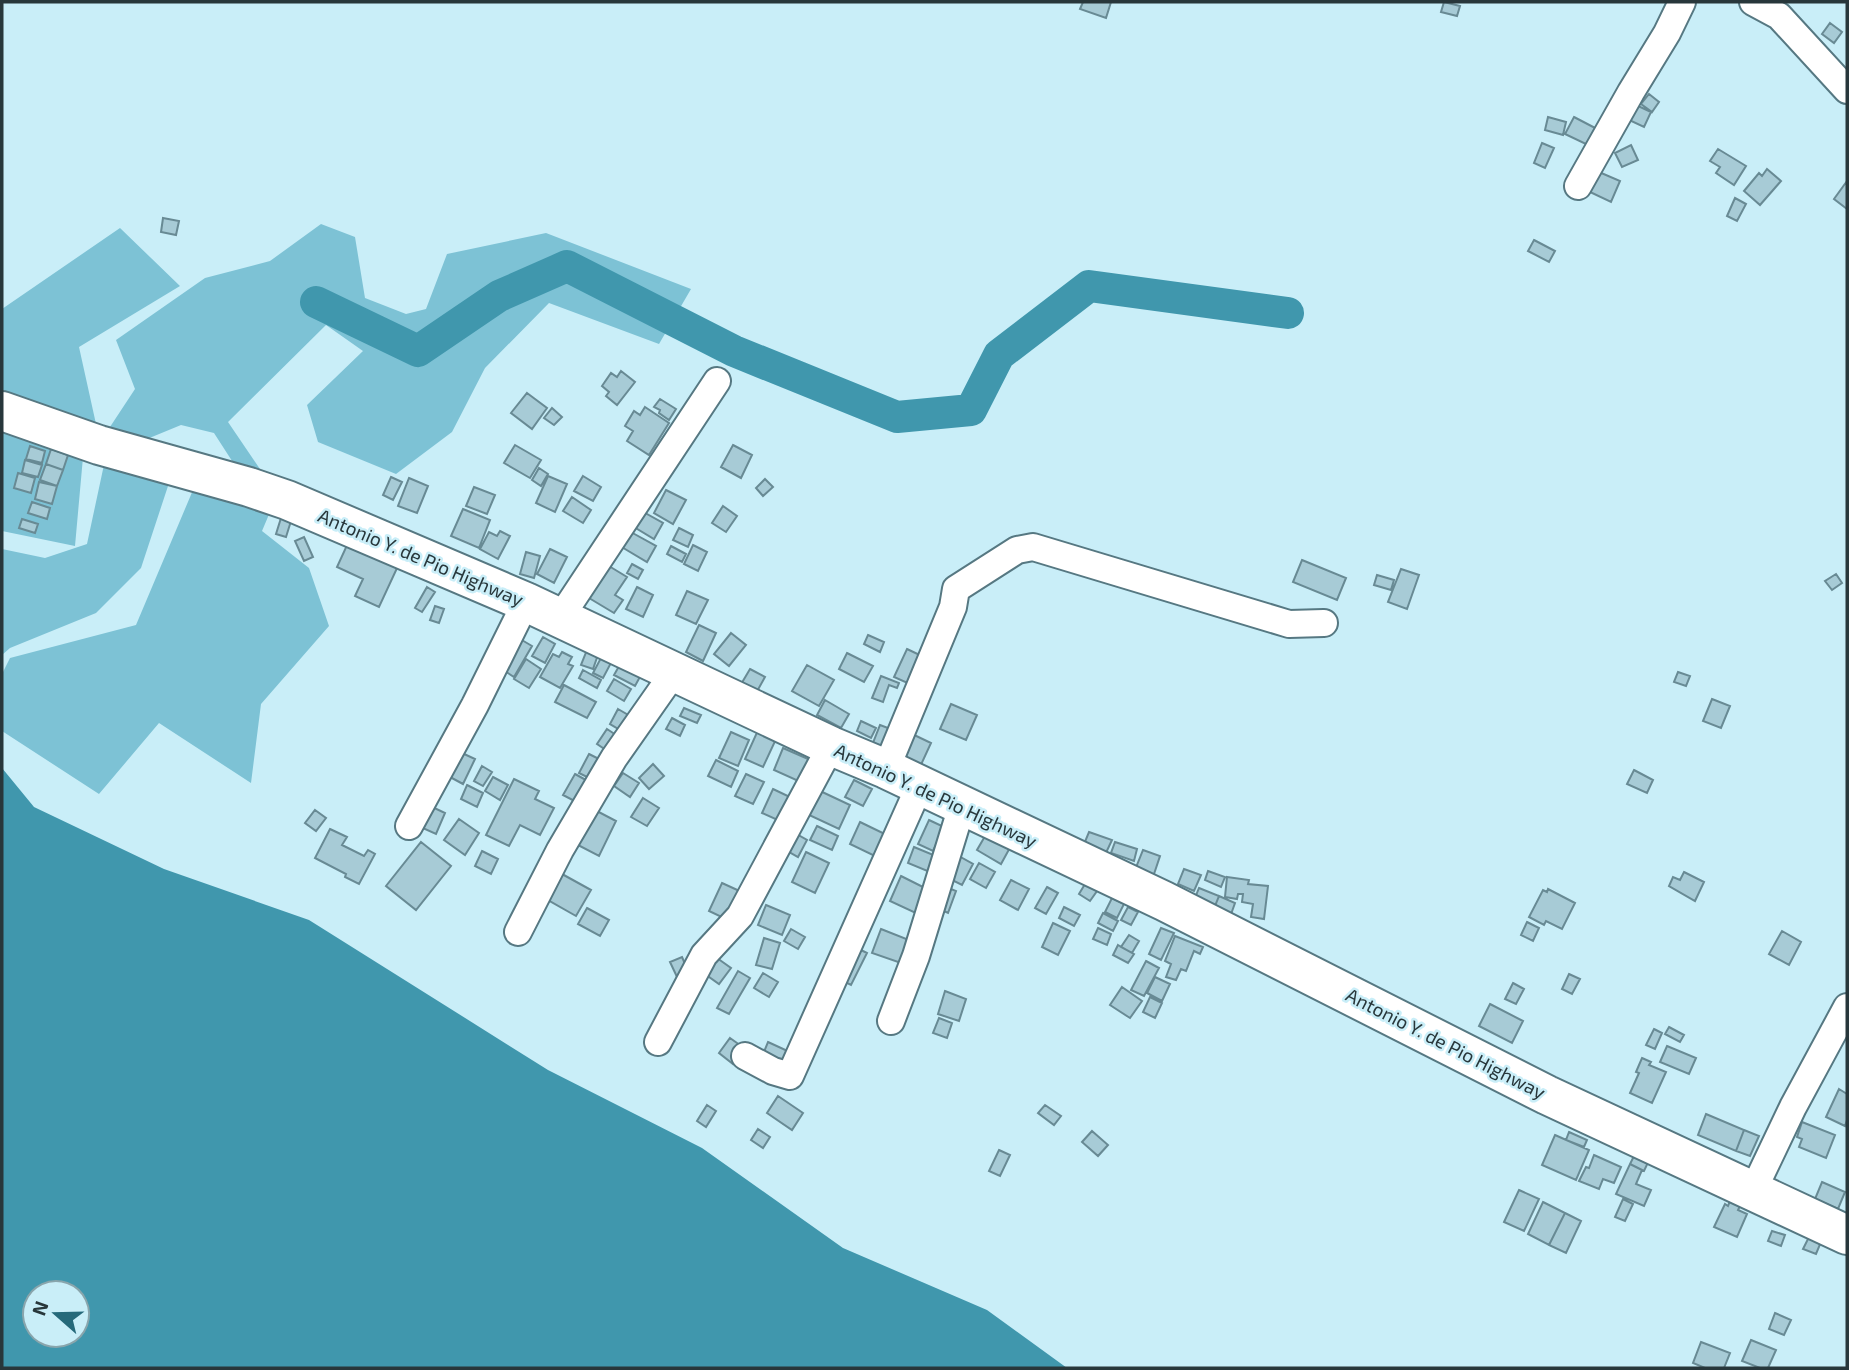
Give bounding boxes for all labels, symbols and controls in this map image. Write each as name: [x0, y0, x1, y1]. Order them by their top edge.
street label: Antonio Y. de Pio Highway: [315, 503, 527, 611]
street label: Antonio Y. de Pio Highway: [831, 738, 1041, 852]
street label: Antonio Y. de Pio Highway: [1342, 983, 1550, 1103]
north arrow: [21, 1279, 91, 1349]
text: N: [26, 1298, 53, 1318]

